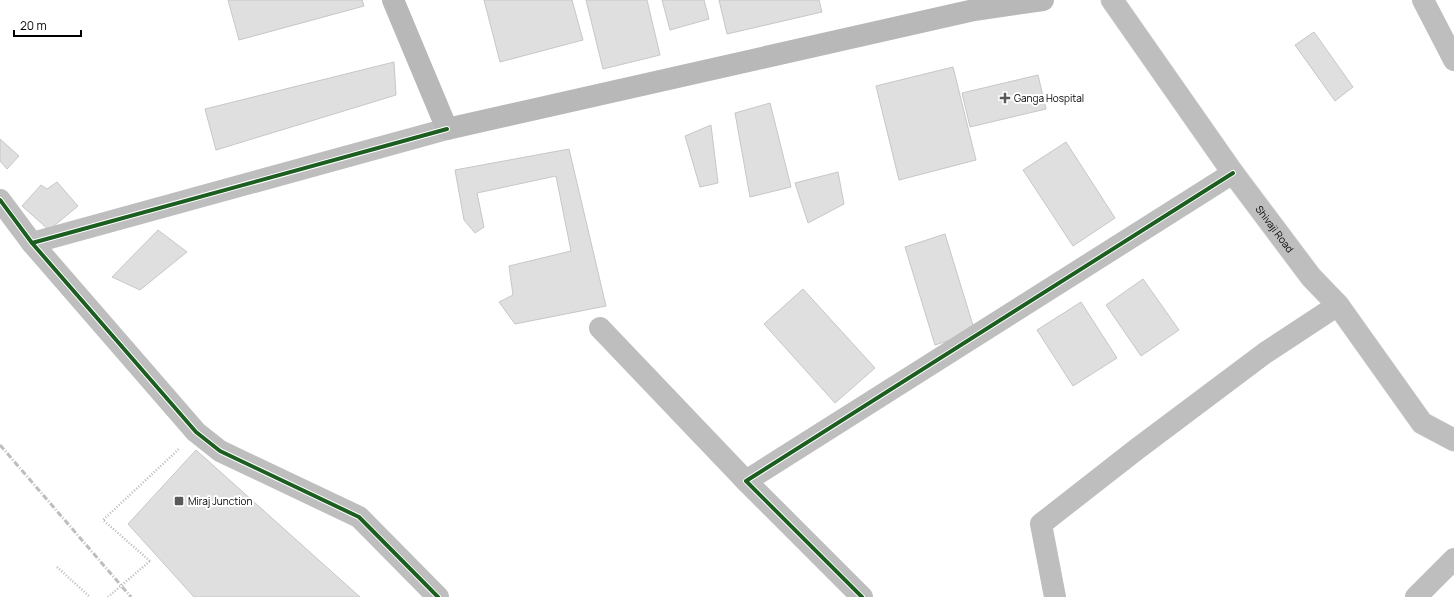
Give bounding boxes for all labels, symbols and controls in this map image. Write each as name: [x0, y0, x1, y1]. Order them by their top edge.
scale bar: [14, 12, 81, 38]
text: 20 m: [20, 17, 47, 34]
place label: Ganga Hospital: [1014, 91, 1084, 105]
marker: Ganga Hospital: [999, 92, 1011, 104]
street label: Shivaji Road: [1253, 203, 1297, 255]
place label: Miraj Junction: [188, 494, 252, 508]
marker: Miraj Junction: [173, 495, 185, 507]

